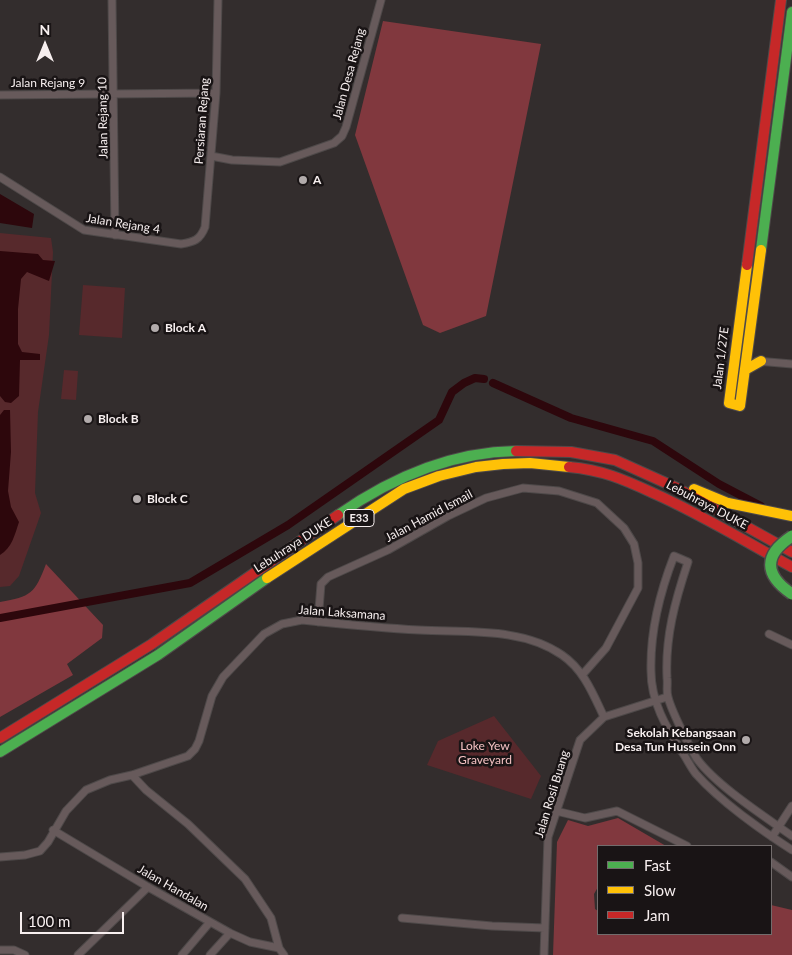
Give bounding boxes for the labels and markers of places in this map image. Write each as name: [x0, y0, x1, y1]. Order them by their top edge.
place label: A: [313, 173, 321, 187]
marker: A: [297, 174, 309, 186]
place label: Block A: [165, 321, 206, 335]
marker: Block A: [149, 322, 161, 334]
place label: Block B: [98, 412, 139, 426]
marker: Block B: [82, 413, 94, 425]
place label: Block C: [147, 492, 188, 506]
marker: Block C: [131, 493, 143, 505]
place label: Sekolah Kebangsaan Desa Tun Hussein Onn: [615, 726, 736, 754]
marker: Sekolah Kebangsaan Desa Tun Hussein Onn: [740, 734, 752, 746]

